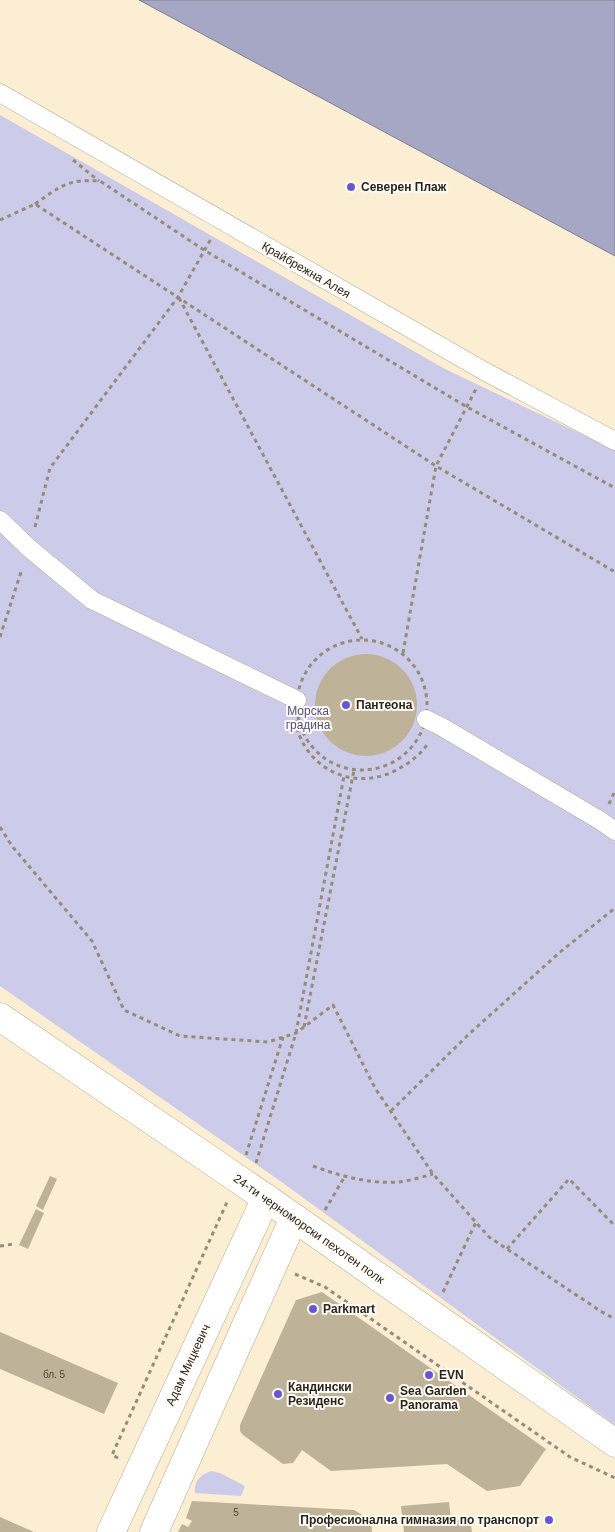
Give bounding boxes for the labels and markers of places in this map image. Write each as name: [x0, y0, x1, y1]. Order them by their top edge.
place label: Северен Плаж: [361, 180, 447, 194]
marker: Северен Плаж: [345, 181, 357, 193]
place label: Пантеона: [356, 698, 413, 712]
marker: Пантеона: [340, 699, 352, 711]
place label: Parkmart: [323, 1302, 375, 1316]
marker: Parkmart: [307, 1303, 319, 1315]
place label: EVN: [439, 1368, 464, 1382]
marker: EVN: [423, 1369, 435, 1381]
place label: Кандински Резиденс: [288, 1380, 352, 1408]
place label: Sea Garden Panorama: [400, 1384, 467, 1412]
marker: Кандински Резиденс: [272, 1388, 284, 1400]
marker: Sea Garden Panorama: [384, 1392, 396, 1404]
place label: Професионална гимназия по транспорт: [300, 1513, 539, 1527]
marker: Професионална гимназия по транспорт: [543, 1514, 555, 1526]

